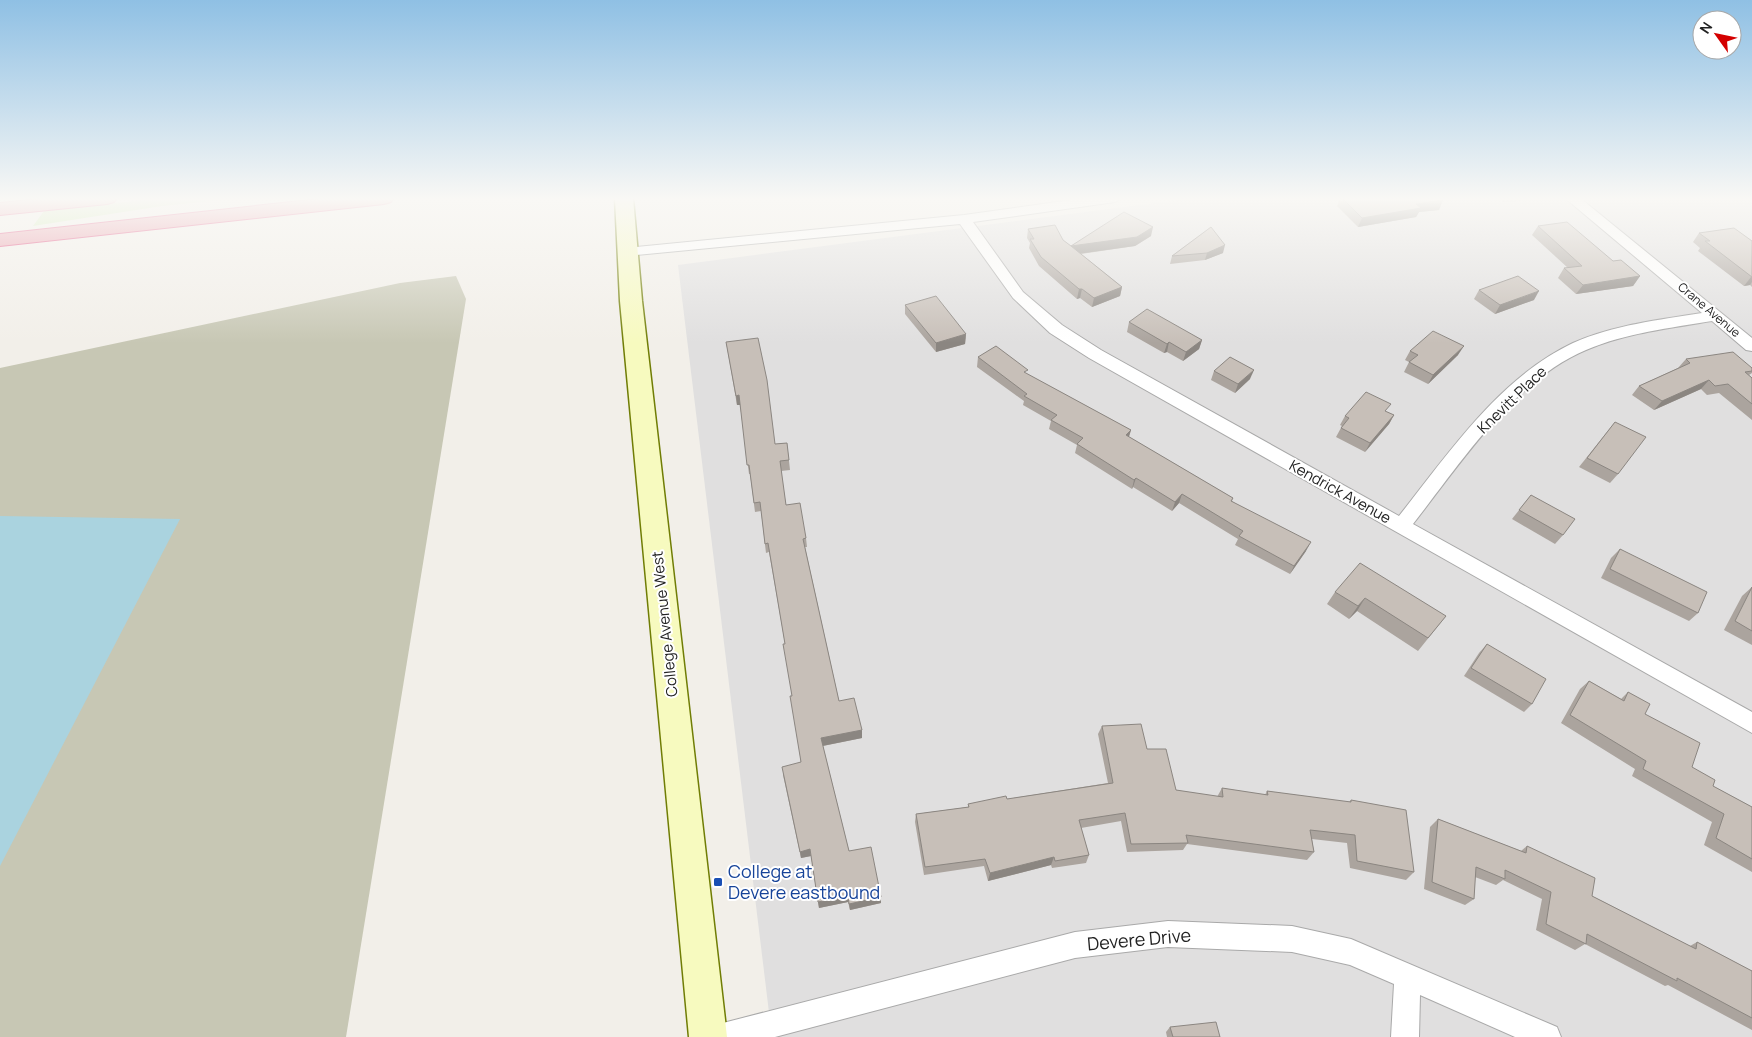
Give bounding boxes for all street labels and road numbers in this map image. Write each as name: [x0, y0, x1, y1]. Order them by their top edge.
street label: Crane Avenue: [1674, 278, 1744, 341]
street label: Knevitt Place: [1472, 361, 1551, 438]
street label: Kendrick Avenue: [1285, 455, 1395, 528]
street label: College Avenue West: [646, 550, 683, 698]
street label: Devere Drive: [1086, 923, 1192, 955]

